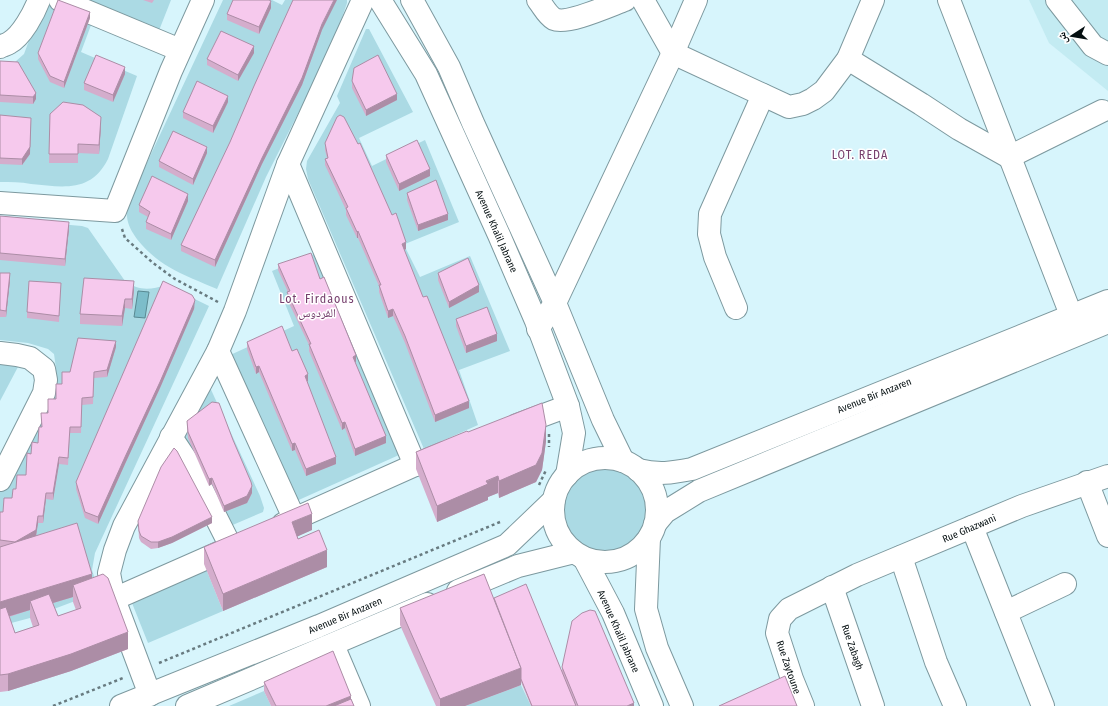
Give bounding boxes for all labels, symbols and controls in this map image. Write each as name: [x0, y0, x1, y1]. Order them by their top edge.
north arrow: [1052, 16, 1092, 56]
text: ش: [1055, 30, 1071, 45]
district label: LOT. REDA: [832, 148, 888, 162]
street label: Avenue Khalil Jabrane: [472, 188, 520, 275]
district label: Lot. Firdaous الفردوس: [279, 292, 355, 320]
street label: Avenue Bir Anzaren: [836, 376, 913, 416]
street label: Rue Ghazwani: [941, 512, 998, 546]
street label: Avenue Khalil Jabrane: [594, 588, 642, 675]
street label: Avenue Bir Anzaren: [307, 595, 384, 637]
street label: Rue Zabagh: [839, 623, 865, 672]
street label: Rue Zaytoune: [773, 639, 803, 696]

